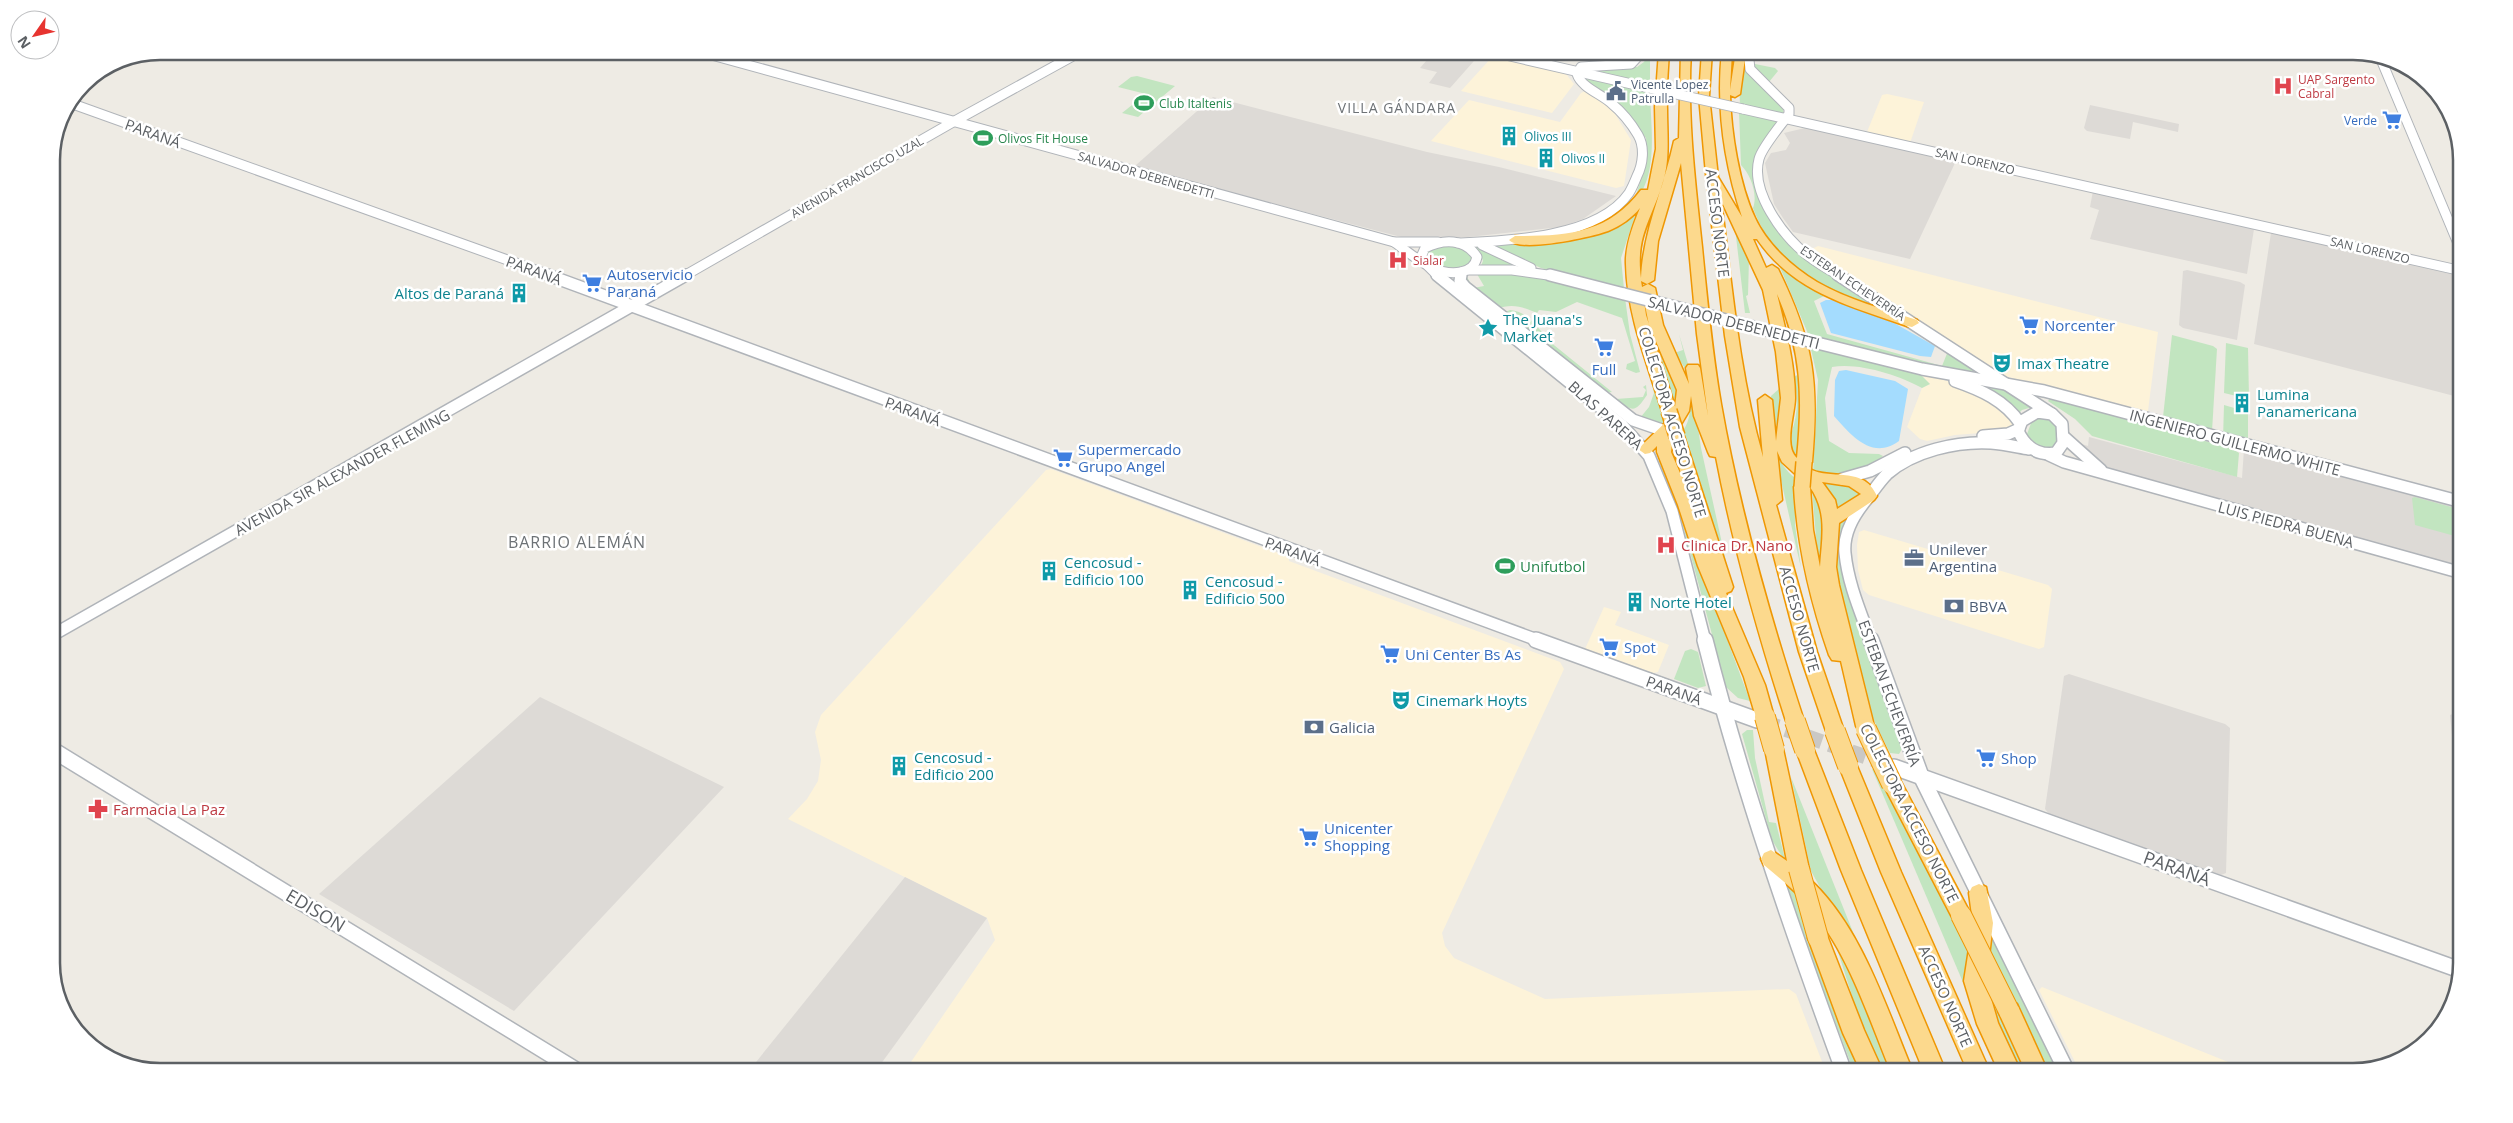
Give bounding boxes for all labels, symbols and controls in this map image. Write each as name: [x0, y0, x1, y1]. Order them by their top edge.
north arrow: [10, 10, 60, 60]
text: N: [13, 33, 35, 53]
place label: UAP Sargento Cabral: [2298, 71, 2375, 102]
hospital icon: UAP Sargento Cabral: [2272, 75, 2294, 97]
place label: Vicente Lopez Patrulla: [1631, 76, 1709, 107]
public building icon: Vicente Lopez Patrulla: [1605, 80, 1627, 102]
sports icon: Club Italtenis: [1133, 92, 1155, 114]
place label: Club Italtenis: [1159, 95, 1232, 112]
district label: VILLA GÁNDARA: [1338, 98, 1456, 117]
supermarket icon: Verde: [2381, 109, 2403, 131]
place label: Verde: [2344, 112, 2377, 129]
street label: PARANÁ: [122, 114, 184, 152]
building icon: Olivos III: [1498, 125, 1520, 147]
sports icon: Olivos Fit House: [972, 127, 994, 149]
place label: Olivos III: [1524, 128, 1572, 145]
place label: Olivos Fit House: [998, 130, 1088, 147]
street label: AVENIDA FRANCISCO UZAL: [788, 132, 926, 222]
street label: SAN LORENZO: [1934, 144, 2016, 178]
street label: SALVADOR DEBENEDETTI: [1076, 147, 1216, 203]
building icon: Olivos II: [1535, 147, 1557, 169]
place label: Olivos II: [1561, 150, 1605, 167]
street label: ACCESO NORTE: [1701, 168, 1735, 278]
street label: SAN LORENZO: [2329, 233, 2411, 267]
street label: ESTEBAN ECHEVERRÍA: [1797, 241, 1909, 325]
hospital icon: Sialar: [1387, 249, 1409, 271]
street label: PARANÁ: [503, 251, 565, 289]
place label: Sialar: [1413, 252, 1444, 269]
place label: Autoservicio Paraná: [607, 264, 693, 301]
supermarket icon: Autoservicio Paraná: [581, 272, 603, 294]
building icon: Altos de Paraná: [508, 282, 530, 304]
place label: Altos de Paraná: [394, 283, 504, 303]
street label: SALVADOR DEBENEDETTI: [1646, 291, 1822, 353]
place label: The Juana's Market: [1503, 309, 1582, 346]
supermarket icon: Norcenter: [2018, 314, 2040, 336]
place label: Norcenter: [2044, 315, 2115, 335]
place icon: The Juana's Market: [1477, 317, 1499, 339]
street label: COLECTORA ACCESO NORTE: [1634, 324, 1712, 520]
supermarket icon: Full: [1593, 336, 1615, 358]
theatre icon: Imax Theatre: [1991, 352, 2013, 374]
place label: Imax Theatre: [2017, 353, 2109, 373]
place label: Full: [1592, 359, 1616, 379]
street label: BLAS PARERA: [1564, 376, 1648, 454]
place label: Lumina Panamericana: [2257, 384, 2357, 421]
street label: PARANÁ: [882, 392, 944, 430]
building icon: Lumina Panamericana: [2231, 392, 2253, 414]
street label: AVENIDA SIR ALEXANDER FLEMING: [231, 404, 453, 540]
street label: INGENIERO GUILLERMO WHITE: [2127, 404, 2343, 480]
place label: Supermercado Grupo Angel: [1078, 439, 1181, 476]
supermarket icon: Supermercado Grupo Angel: [1052, 447, 1074, 469]
street label: LUIS PIEDRA BUENA: [2216, 496, 2357, 552]
district label: BARRIO ALEMÁN: [508, 531, 646, 553]
street label: PARANÁ: [1262, 532, 1324, 570]
hospital icon: Clinica Dr. Nano: [1655, 534, 1677, 556]
place label: Clinica Dr. Nano: [1681, 535, 1793, 555]
place label: Unilever Argentina: [1929, 539, 1997, 576]
office icon: Unilever Argentina: [1903, 547, 1925, 569]
place label: Cencosud - Edificio 100: [1064, 552, 1144, 589]
sports icon: Unifutbol: [1494, 555, 1516, 577]
place label: Unifutbol: [1520, 556, 1586, 576]
building icon: Cencosud - Edificio 100: [1038, 560, 1060, 582]
street label: ACCESO NORTE: [1775, 564, 1825, 674]
place label: Cencosud - Edificio 500: [1205, 571, 1285, 608]
building icon: Cencosud - Edificio 500: [1179, 579, 1201, 601]
building icon: Norte Hotel: [1624, 591, 1646, 613]
place label: Norte Hotel: [1650, 592, 1732, 612]
bank icon: BBVA: [1943, 595, 1965, 617]
place label: BBVA: [1969, 596, 2007, 616]
street label: ESTEBAN ECHEVERRÍA: [1854, 617, 1926, 769]
supermarket icon: Spot: [1598, 636, 1620, 658]
place label: Spot: [1624, 637, 1656, 657]
supermarket icon: Uni Center Bs As: [1379, 643, 1401, 665]
place label: Uni Center Bs As: [1405, 644, 1521, 664]
street label: PARANÁ: [1643, 671, 1705, 709]
theatre icon: Cinemark Hoyts: [1390, 689, 1412, 711]
place label: Cinemark Hoyts: [1416, 690, 1527, 710]
bank icon: Galicia: [1303, 716, 1325, 738]
place label: Galicia: [1329, 717, 1375, 737]
street label: COLECTORA ACCESO NORTE: [1856, 720, 1964, 906]
place label: Cencosud - Edificio 200: [914, 747, 994, 784]
supermarket icon: Shop: [1975, 747, 1997, 769]
place label: Shop: [2001, 748, 2037, 768]
building icon: Cencosud - Edificio 200: [888, 755, 910, 777]
pharmacy icon: Farmacia La Paz: [87, 798, 109, 820]
place label: Farmacia La Paz: [113, 799, 225, 819]
place label: Unicenter Shopping: [1324, 818, 1393, 855]
supermarket icon: Unicenter Shopping: [1298, 826, 1320, 848]
street label: PARANÁ: [2140, 845, 2214, 891]
street label: EDISON: [282, 883, 350, 937]
street label: ACCESO NORTE: [1915, 942, 1977, 1050]

